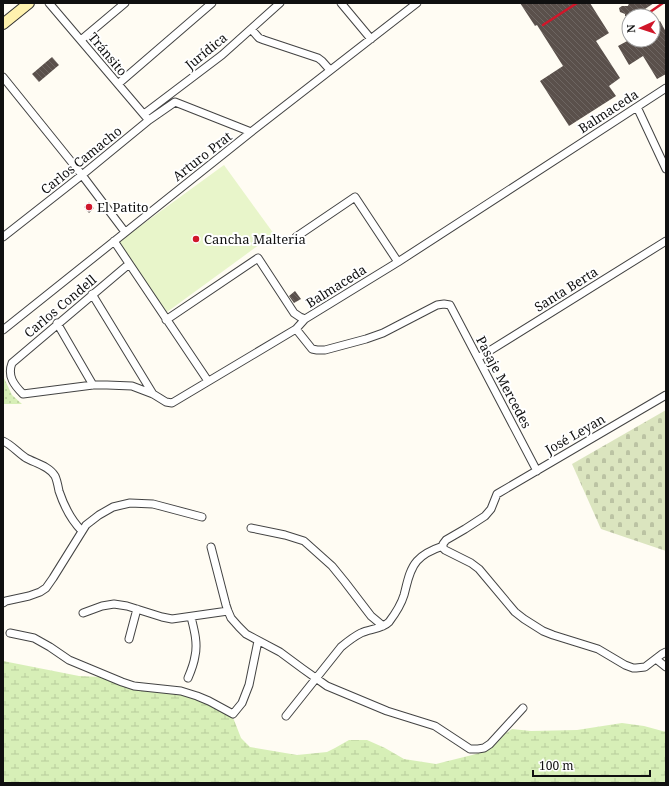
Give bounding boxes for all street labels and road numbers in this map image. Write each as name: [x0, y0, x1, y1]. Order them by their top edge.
street label: Tránsito: [85, 28, 131, 80]
street label: Jurídica: [181, 29, 231, 74]
street label: Balmaceda: [575, 85, 641, 137]
street label: Carlos Camacho: [37, 122, 125, 198]
street label: Arturo Prat: [169, 127, 236, 185]
street label: Balmaceda: [302, 260, 370, 312]
street label: Santa Berta: [531, 262, 601, 316]
street label: Carlos Condell: [20, 270, 100, 342]
street label: Pasaje Mercedes: [472, 333, 536, 431]
street label: José Leyan: [541, 409, 609, 459]

